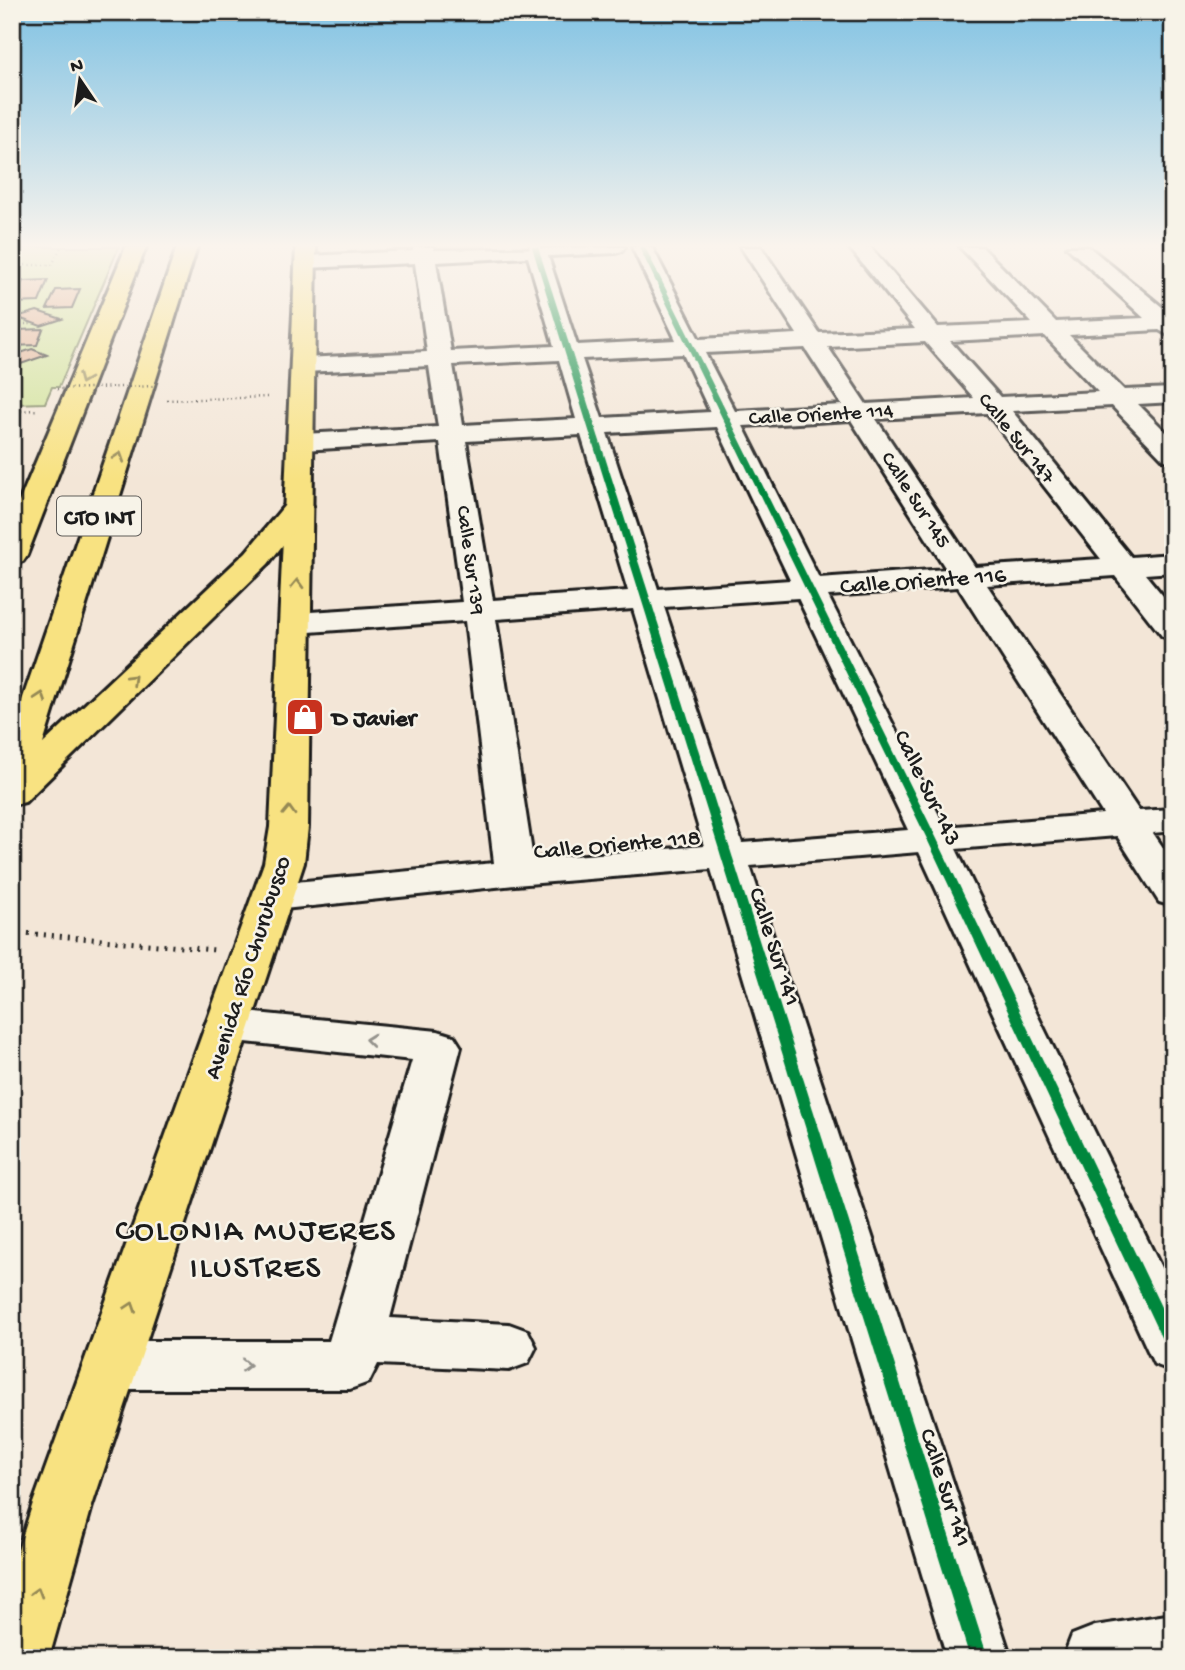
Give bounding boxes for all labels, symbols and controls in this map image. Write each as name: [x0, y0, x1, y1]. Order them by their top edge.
north arrow: [46, 46, 116, 116]
text: N: [68, 54, 86, 79]
one-way arrow: [78, 372, 92, 384]
street label: Calle Sur 147: [971, 389, 1060, 490]
street label: Calle Oriente 114: [748, 400, 894, 433]
street label: Calle Sur 145: [874, 448, 954, 554]
one-way arrow: [110, 452, 125, 464]
road number: CTO INT: [57, 496, 141, 536]
street label: Calle Sur 139: [449, 504, 489, 617]
street label: Calle Oriente 116: [839, 562, 1008, 603]
one-way arrow: [289, 578, 304, 589]
one-way arrow: [124, 674, 137, 687]
one-way arrow: [33, 691, 47, 704]
shop icon: D Javier: [284, 696, 326, 738]
place label: D Javier: [330, 706, 419, 735]
street label: Calle Sur 143: [885, 726, 966, 851]
one-way arrow: [281, 805, 297, 816]
street label: Calle Oriente 118: [533, 825, 702, 868]
street label: Avenida Río Churubusco: [200, 853, 299, 1083]
street label: Calle Sur 141: [740, 884, 805, 1010]
one-way arrow: [364, 1033, 375, 1048]
district label: COLONIA MUJERES ILUSTRES: [115, 1214, 397, 1289]
one-way arrow: [123, 1301, 137, 1313]
one-way arrow: [241, 1357, 252, 1373]
street label: Calle Sur 141: [911, 1425, 976, 1551]
one-way arrow: [28, 1587, 43, 1599]

